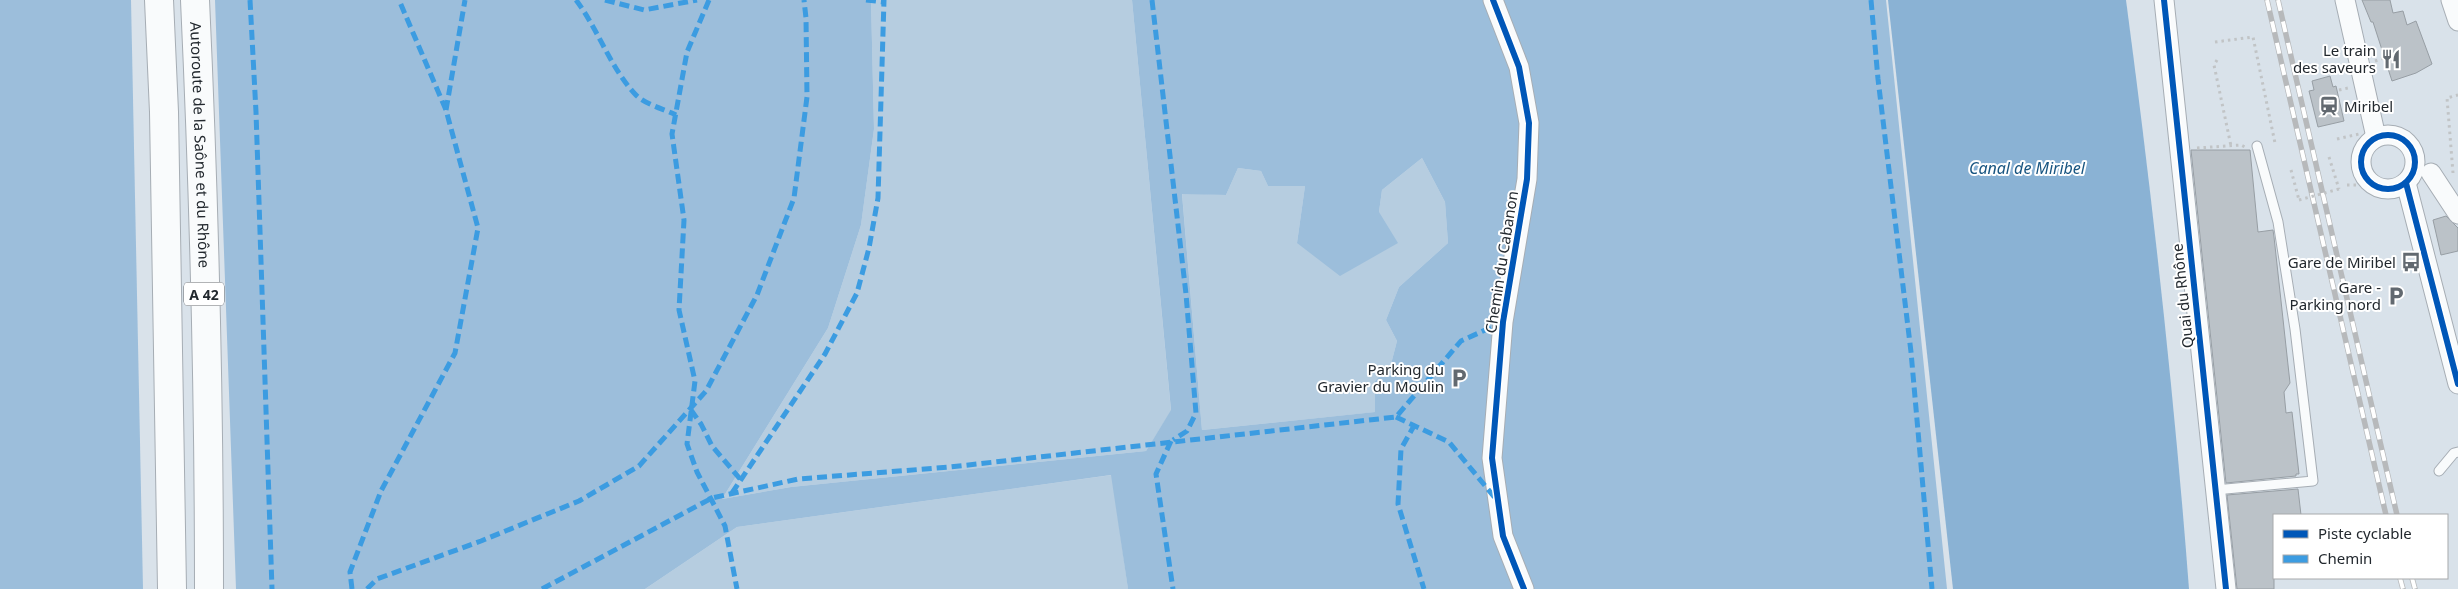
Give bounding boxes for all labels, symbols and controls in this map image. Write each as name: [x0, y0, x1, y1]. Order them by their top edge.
street label: Autoroute de la Saône et du Rhône: [186, 21, 215, 268]
place label: Le train des saveurs: [2293, 40, 2376, 77]
restaurant icon: Le train des saveurs: [2380, 48, 2402, 70]
station icon: Miribel: [2318, 95, 2340, 117]
place label: Miribel: [2344, 96, 2393, 116]
water label: Canal de Miribel: [1969, 157, 2086, 179]
street label: Chemin du Cabanon: [1480, 189, 1522, 335]
street label: Quai du Rhône: [2167, 243, 2197, 349]
bus stop icon: Gare de Miribel: [2400, 251, 2422, 273]
place label: Gare de Miribel: [2288, 252, 2396, 272]
place label: Gare - Parking nord: [2290, 277, 2381, 314]
road number: A 42: [184, 282, 224, 306]
parking icon: Gare - Parking nord: [2385, 285, 2407, 307]
place label: Parking du Gravier du Moulin: [1317, 359, 1444, 396]
parking icon: Parking du Gravier du Moulin: [1448, 367, 1470, 389]
legend: [2273, 514, 2448, 579]
text: Piste cyclable: [2318, 523, 2412, 543]
text: Chemin: [2318, 548, 2372, 568]

